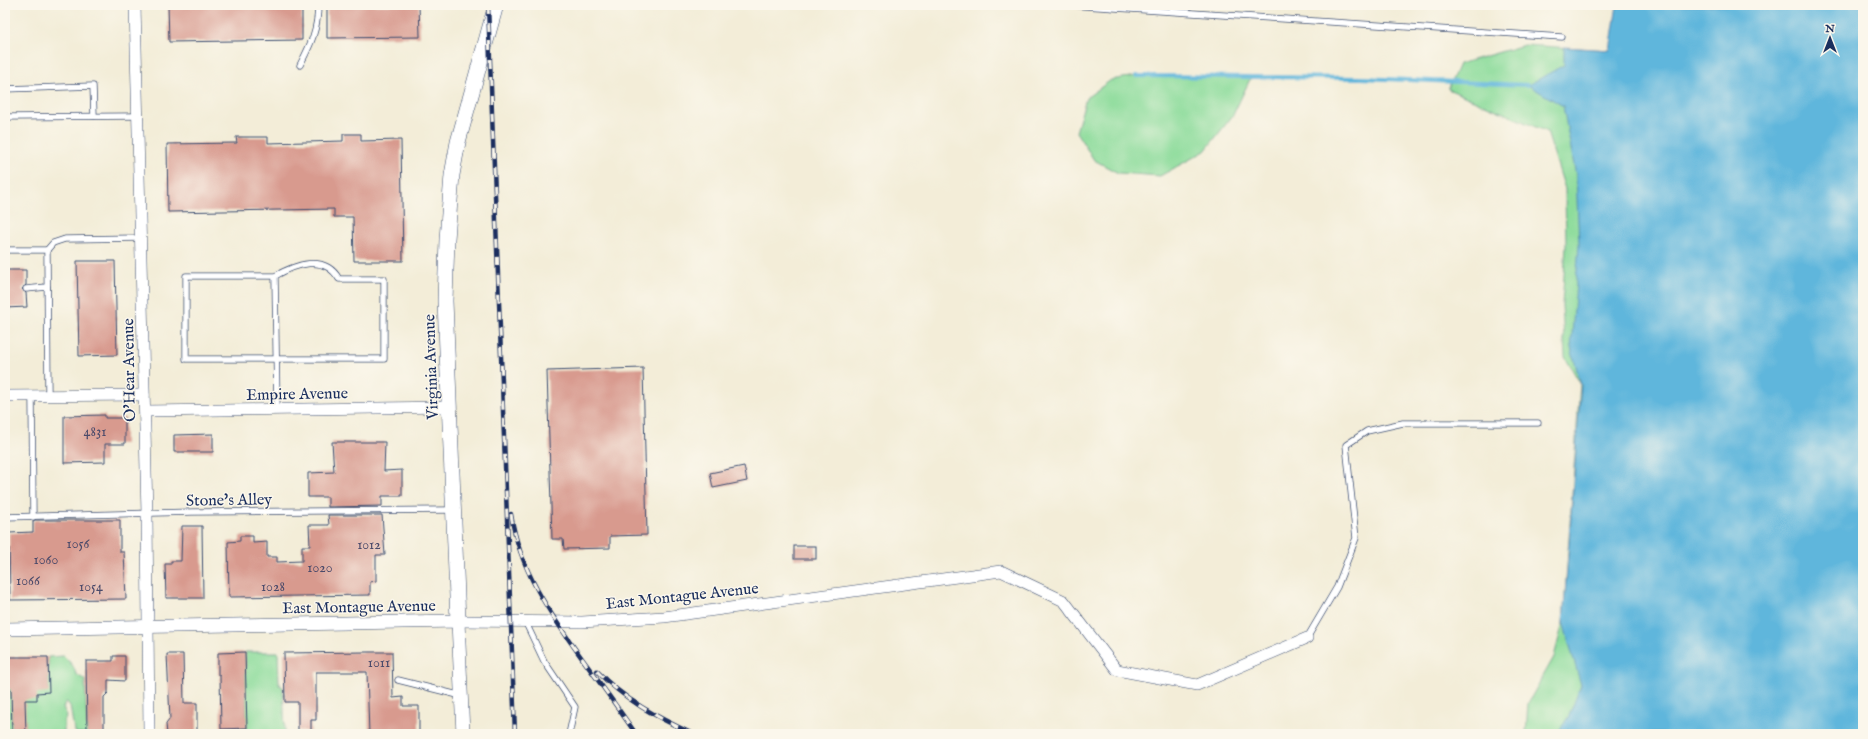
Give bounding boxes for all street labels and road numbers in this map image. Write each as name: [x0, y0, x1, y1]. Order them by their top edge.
street label: Virginia Avenue: [420, 314, 444, 421]
street label: O'Hear Avenue: [119, 318, 141, 422]
street label: Empire Avenue: [246, 384, 348, 406]
street label: Stone's Alley: [186, 490, 272, 512]
street label: East Montague Avenue: [605, 579, 760, 615]
street label: East Montague Avenue: [282, 597, 436, 619]

